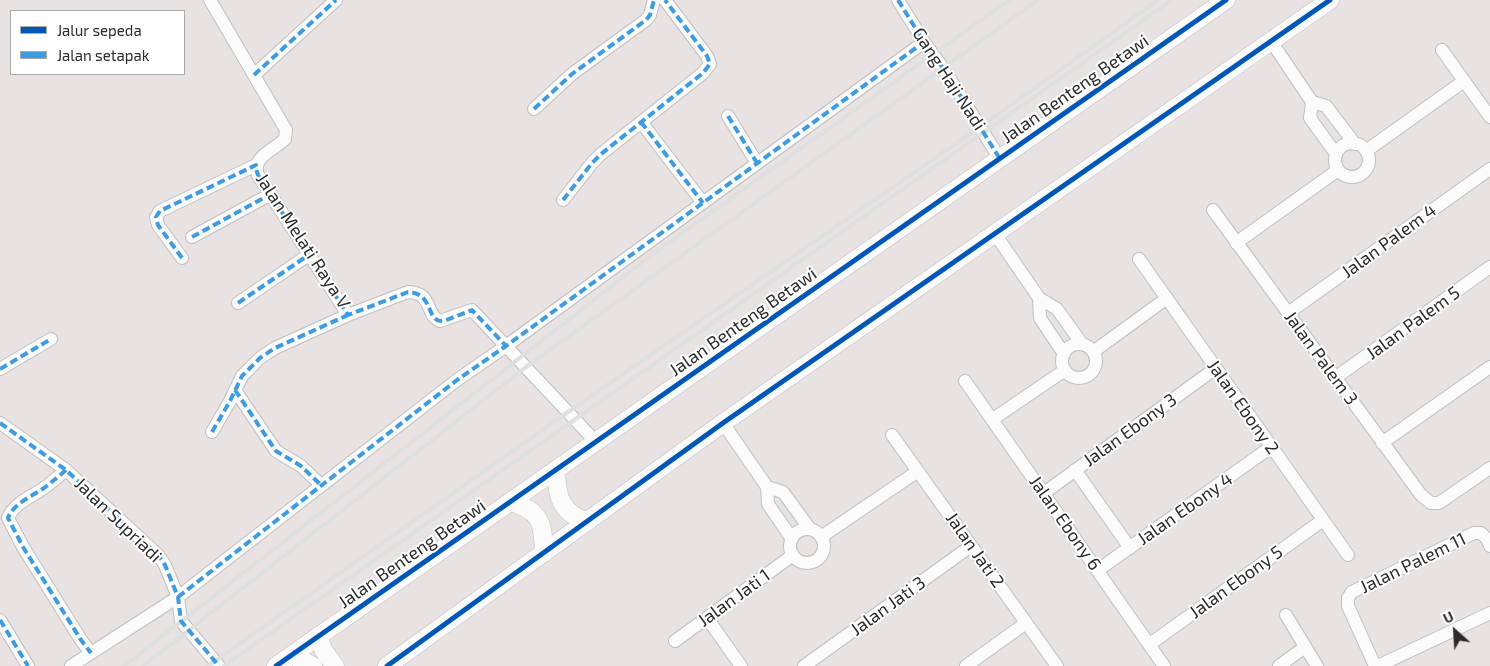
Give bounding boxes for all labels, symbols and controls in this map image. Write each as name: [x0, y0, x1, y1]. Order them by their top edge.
legend: [10, 10, 185, 75]
text: Jalur sepeda: [57, 21, 142, 39]
street label: Gang Haji Nadi: [908, 24, 990, 134]
street label: Jalan Benteng Betawi: [997, 30, 1153, 148]
text: Jalan setapak: [57, 46, 149, 64]
street label: Jalan Melati Raya V: [251, 169, 355, 313]
street label: Jalan Palem 4: [1337, 199, 1441, 283]
street label: Jalan Benteng Betawi: [665, 263, 821, 381]
street label: Jalan Palem 5: [1362, 282, 1464, 364]
street label: Jalan Palem 3: [1280, 307, 1362, 409]
street label: Jalan Ebony 2: [1202, 356, 1284, 458]
street label: Jalan Ebony 3: [1079, 389, 1181, 471]
street label: Jalan Ebony 4: [1133, 468, 1237, 550]
street label: Jalan Ebony 6: [1024, 472, 1106, 574]
street label: Jalan Supriadi: [70, 473, 166, 567]
street label: Jalan Benteng Betawi: [334, 495, 490, 613]
street label: Jalan Jati 2: [941, 508, 1009, 592]
street label: Jalan Palem 11: [1356, 528, 1470, 598]
street label: Jalan Ebony 5: [1185, 541, 1287, 623]
street label: Jalan Jati 1: [694, 565, 774, 631]
street label: Jalan Jati 3: [846, 572, 930, 640]
north arrow: [1430, 606, 1480, 656]
text: U: [1440, 607, 1456, 627]

